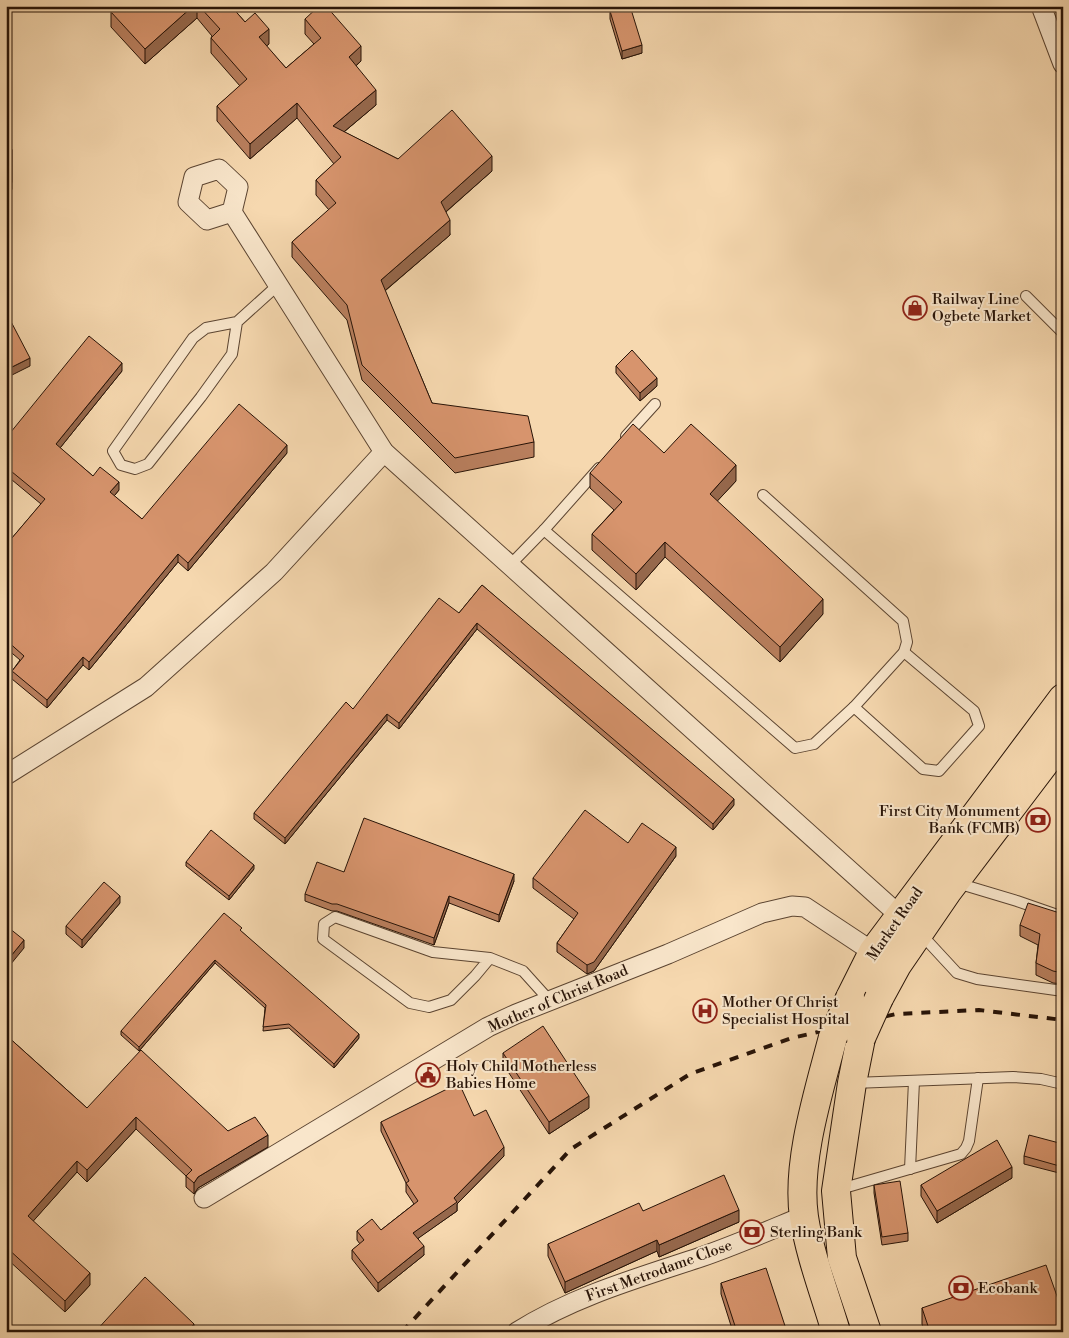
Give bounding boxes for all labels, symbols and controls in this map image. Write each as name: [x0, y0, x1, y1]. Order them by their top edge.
place label: Railway Line Ogbete Market: [932, 290, 1032, 326]
shop icon: Railway Line Ogbete Market: [902, 295, 928, 321]
place label: First City Monument Bank (FCMB): [879, 802, 1021, 838]
bank icon: First City Monument Bank (FCMB): [1025, 807, 1051, 833]
street label: Market Road: [863, 883, 928, 965]
street label: Mother of Christ Road: [485, 961, 632, 1037]
place label: Mother Of Christ Specialist Hospital: [722, 993, 850, 1029]
hospital icon: Mother Of Christ Specialist Hospital: [692, 998, 718, 1024]
place label: Holy Child Motherless Babies Home: [445, 1057, 597, 1093]
public building icon: Holy Child Motherless Babies Home: [415, 1062, 441, 1088]
bank icon: Sterling Bank: [739, 1219, 765, 1245]
place label: Sterling Bank: [770, 1223, 863, 1242]
street label: First Metrodame Close: [583, 1236, 735, 1306]
bank icon: Ecobank: [948, 1275, 974, 1301]
place label: Ecobank: [978, 1279, 1038, 1298]

